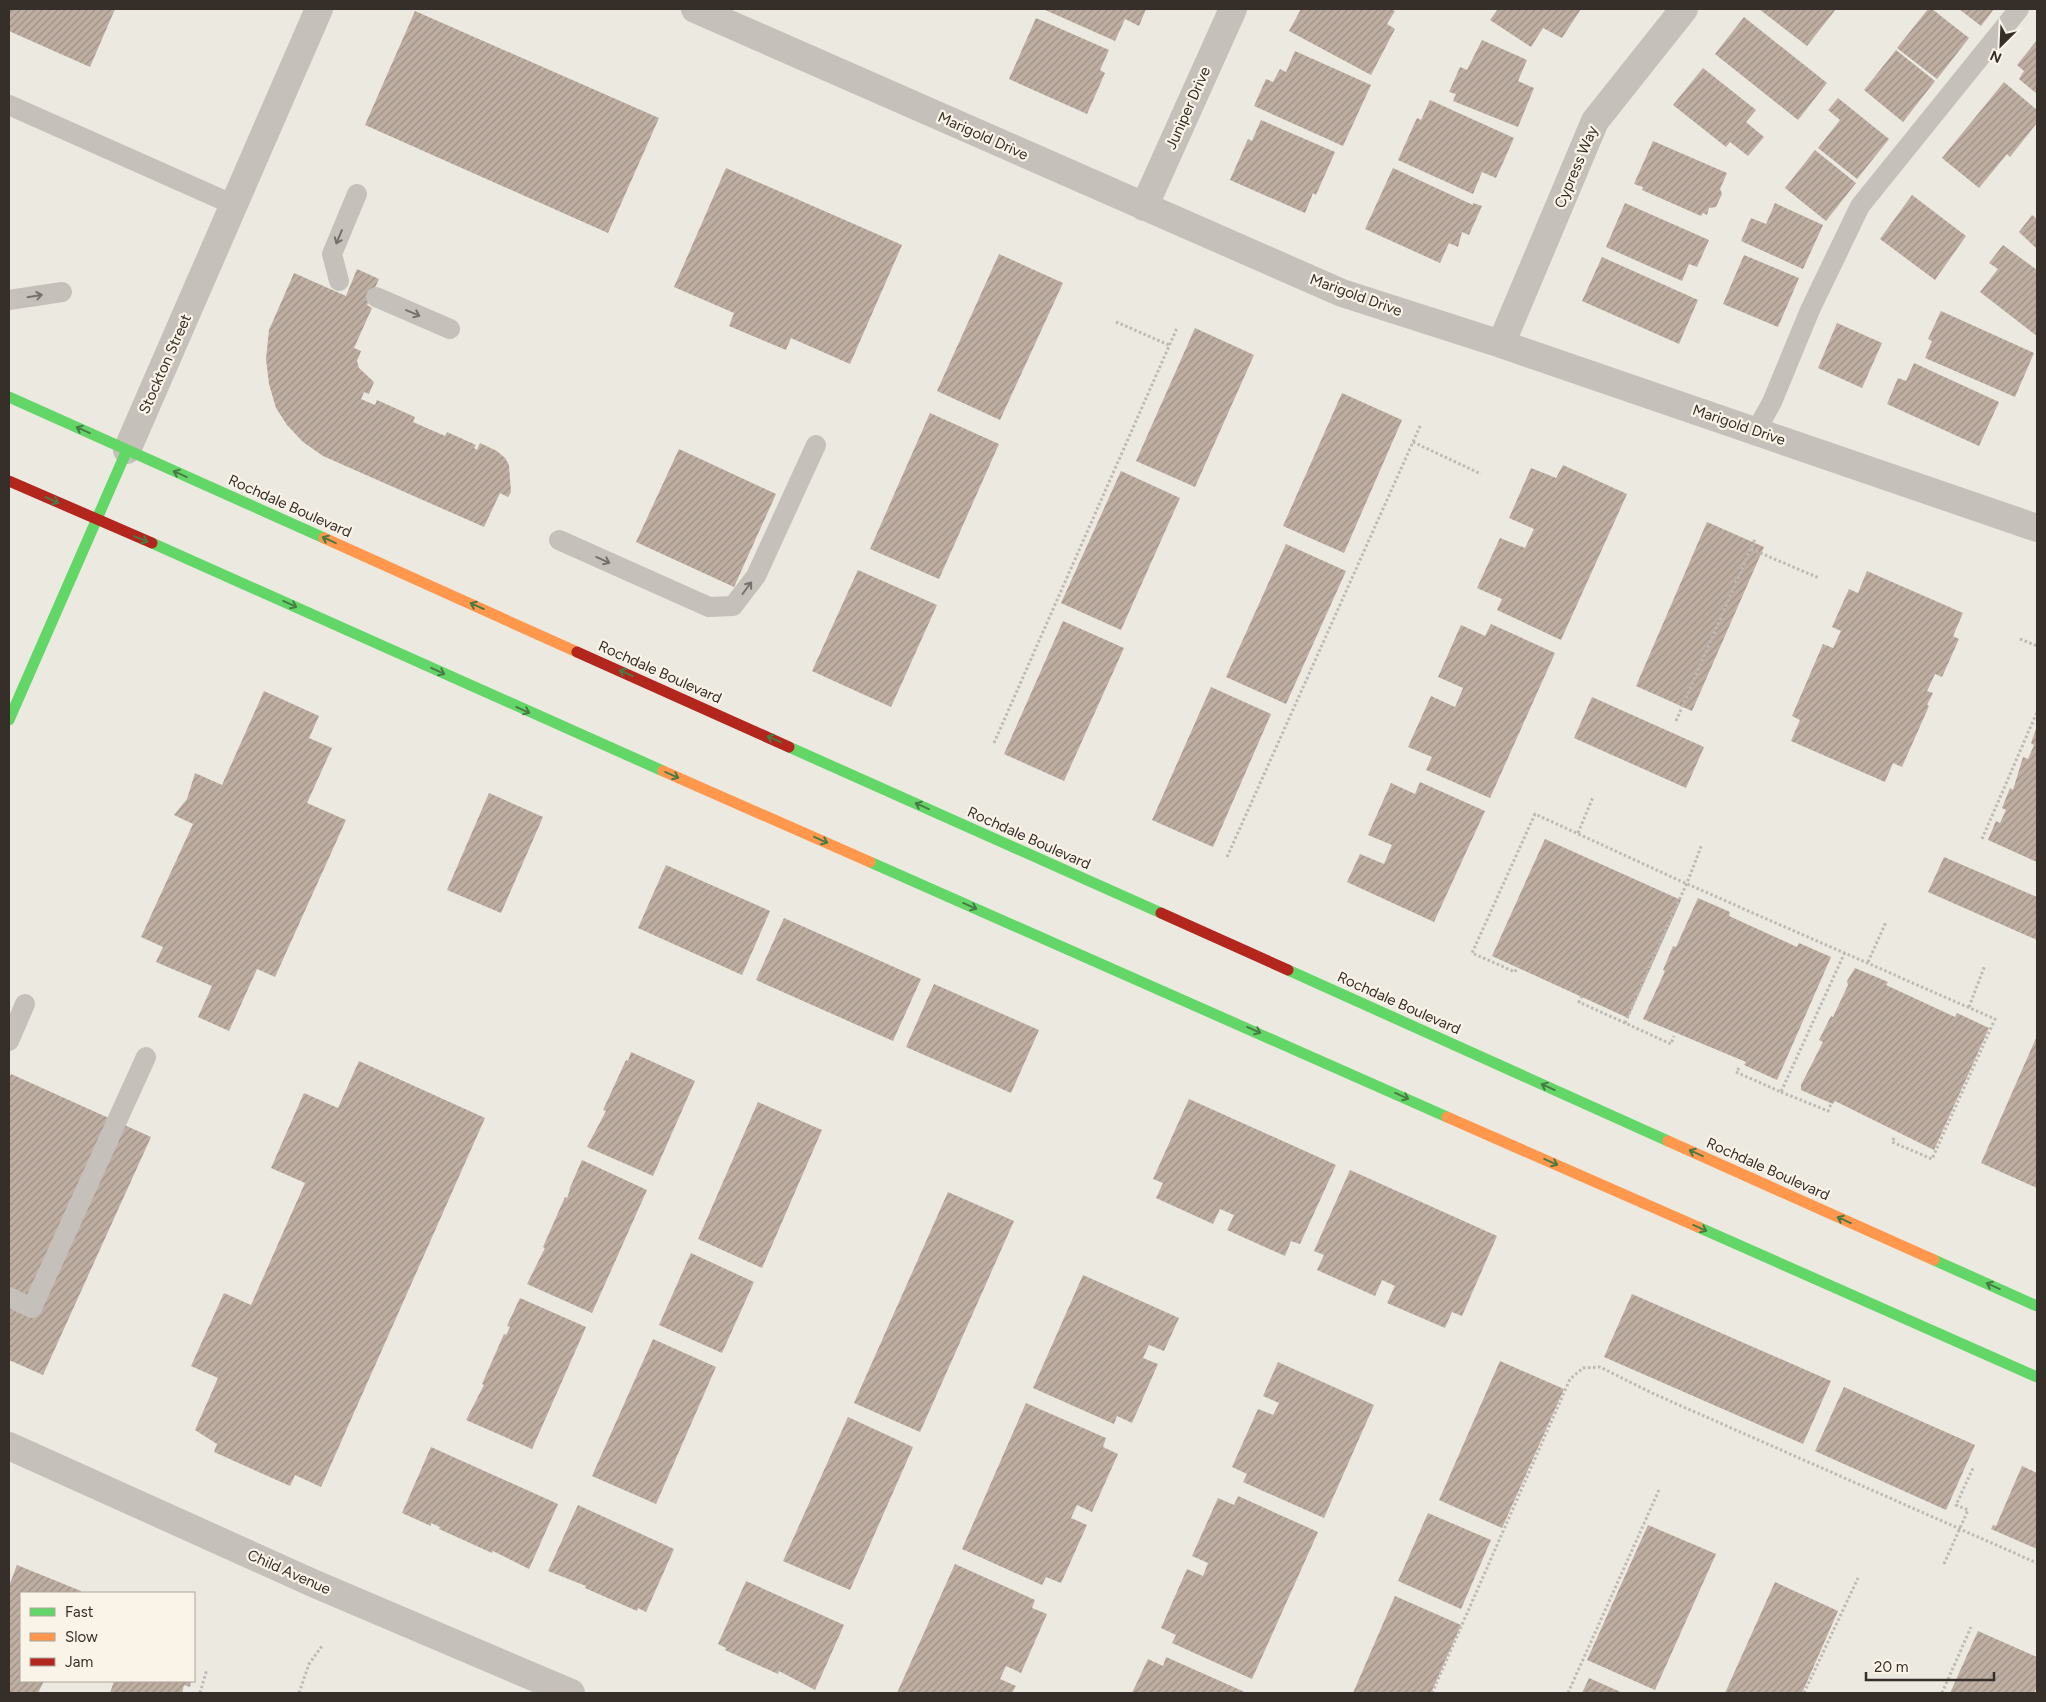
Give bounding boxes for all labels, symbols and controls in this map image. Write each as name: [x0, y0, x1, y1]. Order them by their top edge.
north arrow: [1976, 20, 2026, 70]
text: N: [1988, 46, 2004, 66]
street label: Juniper Drive: [1162, 64, 1214, 152]
street label: Marigold Drive: [935, 108, 1031, 164]
street label: Cypress Way: [1551, 123, 1601, 211]
one-way arrow: [333, 229, 343, 244]
street label: Marigold Drive: [1307, 270, 1405, 320]
one-way arrow: [27, 291, 43, 301]
one-way arrow: [405, 309, 420, 319]
street label: Stockton Street: [135, 311, 195, 417]
street label: Marigold Drive: [1690, 401, 1788, 449]
one-way arrow: [76, 425, 91, 434]
one-way arrow: [173, 468, 188, 478]
street label: Rochdale Boulevard: [226, 471, 354, 541]
one-way arrow: [44, 496, 59, 506]
one-way arrow: [133, 534, 148, 544]
one-way arrow: [322, 534, 337, 544]
one-way arrow: [595, 556, 610, 566]
one-way arrow: [742, 581, 752, 595]
one-way arrow: [282, 599, 297, 609]
one-way arrow: [470, 601, 485, 611]
street label: Rochdale Boulevard: [596, 637, 724, 707]
one-way arrow: [430, 667, 445, 677]
one-way arrow: [619, 667, 634, 677]
one-way arrow: [515, 705, 530, 715]
one-way arrow: [767, 734, 782, 744]
one-way arrow: [664, 771, 679, 781]
one-way arrow: [915, 801, 930, 810]
street label: Rochdale Boulevard: [965, 803, 1093, 873]
one-way arrow: [813, 836, 828, 846]
one-way arrow: [962, 901, 977, 911]
street label: Rochdale Boulevard: [1335, 968, 1463, 1038]
one-way arrow: [1246, 1026, 1261, 1036]
one-way arrow: [1541, 1081, 1556, 1091]
one-way arrow: [1394, 1092, 1409, 1102]
street label: Rochdale Boulevard: [1704, 1134, 1832, 1204]
one-way arrow: [1689, 1148, 1704, 1158]
one-way arrow: [1543, 1157, 1558, 1167]
one-way arrow: [1837, 1214, 1852, 1224]
one-way arrow: [1692, 1223, 1707, 1233]
one-way arrow: [1986, 1281, 2001, 1291]
street label: Child Avenue: [245, 1546, 333, 1598]
legend: [20, 1592, 195, 1682]
text: Fast: [65, 1603, 94, 1621]
text: Slow: [65, 1628, 98, 1646]
scale bar: [1866, 1650, 1994, 1682]
text: Jam: [65, 1653, 93, 1671]
text: 20 m: [1874, 1658, 1908, 1676]

